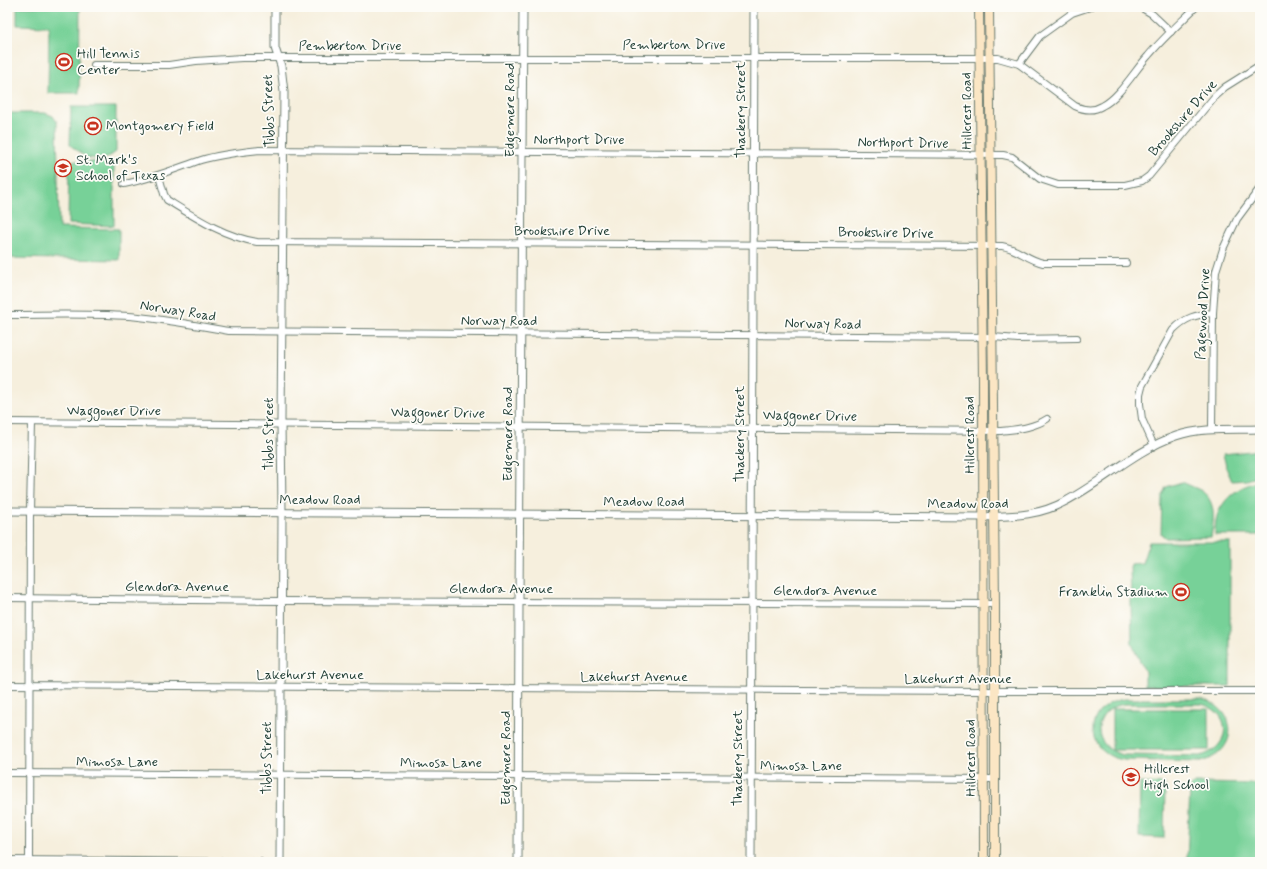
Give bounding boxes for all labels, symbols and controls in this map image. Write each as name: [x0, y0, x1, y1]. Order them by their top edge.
street label: Pemberton Drive: [622, 36, 726, 54]
street label: Pemberton Drive: [298, 37, 402, 55]
place label: Hill Tennis Center: [77, 45, 140, 79]
sports icon: Hill Tennis Center: [54, 52, 74, 72]
street label: Thackery Street: [732, 61, 750, 158]
street label: Edgemere Road: [501, 63, 521, 157]
street label: Hillcrest Road: [958, 72, 976, 150]
street label: Tibbs Street: [259, 74, 279, 148]
street label: Brookshire Drive: [1145, 76, 1221, 160]
sports icon: Montgomery Field: [83, 116, 103, 136]
place label: Montgomery Field: [106, 117, 214, 135]
street label: Northport Drive: [533, 131, 625, 149]
street label: Northport Drive: [857, 133, 949, 153]
place label: St. Mark's School of Texas: [76, 151, 166, 185]
school or university icon: St. Mark's School of Texas: [53, 158, 73, 178]
street label: Brookshire Drive: [514, 222, 610, 240]
street label: Brookshire Drive: [838, 223, 934, 243]
street label: Pagewood Drive: [1192, 268, 1216, 360]
street label: Norway Road: [139, 296, 217, 326]
street label: Norway Road: [461, 312, 537, 330]
street label: Norway Road: [784, 314, 862, 334]
street label: Thackery Street: [731, 385, 749, 482]
street label: Edgemere Road: [499, 387, 519, 481]
street label: Hillcrest Road: [961, 396, 979, 474]
street label: Tibbs Street: [260, 397, 278, 471]
street label: Waggoner Drive: [67, 402, 161, 422]
street label: Waggoner Drive: [391, 403, 485, 425]
street label: Waggoner Drive: [763, 406, 857, 428]
street label: Meadow Road: [279, 491, 361, 509]
street label: Meadow Road: [603, 493, 685, 511]
street label: Meadow Road: [927, 495, 1009, 513]
street label: Glendora Avenue: [125, 578, 229, 596]
street label: Glendora Avenue: [449, 580, 553, 598]
street label: Glendora Avenue: [773, 582, 877, 600]
sports icon: Franklin Stadium: [1171, 582, 1191, 602]
place label: Franklin Stadium: [1059, 583, 1168, 601]
street label: Lakehurst Avenue: [256, 666, 364, 684]
street label: Lakehurst Avenue: [580, 668, 688, 686]
street label: Lakehurst Avenue: [904, 670, 1012, 688]
street label: Thackery Street: [729, 709, 747, 806]
street label: Edgemere Road: [497, 711, 517, 805]
street label: Hillcrest Road: [962, 719, 980, 797]
street label: Tibbs Street: [258, 721, 276, 795]
street label: Mimosa Lane: [76, 753, 158, 771]
street label: Mimosa Lane: [400, 754, 482, 772]
street label: Mimosa Lane: [760, 757, 842, 775]
place label: Hillcrest High School: [1144, 760, 1209, 796]
school or university icon: Hillcrest High School: [1121, 767, 1141, 787]

